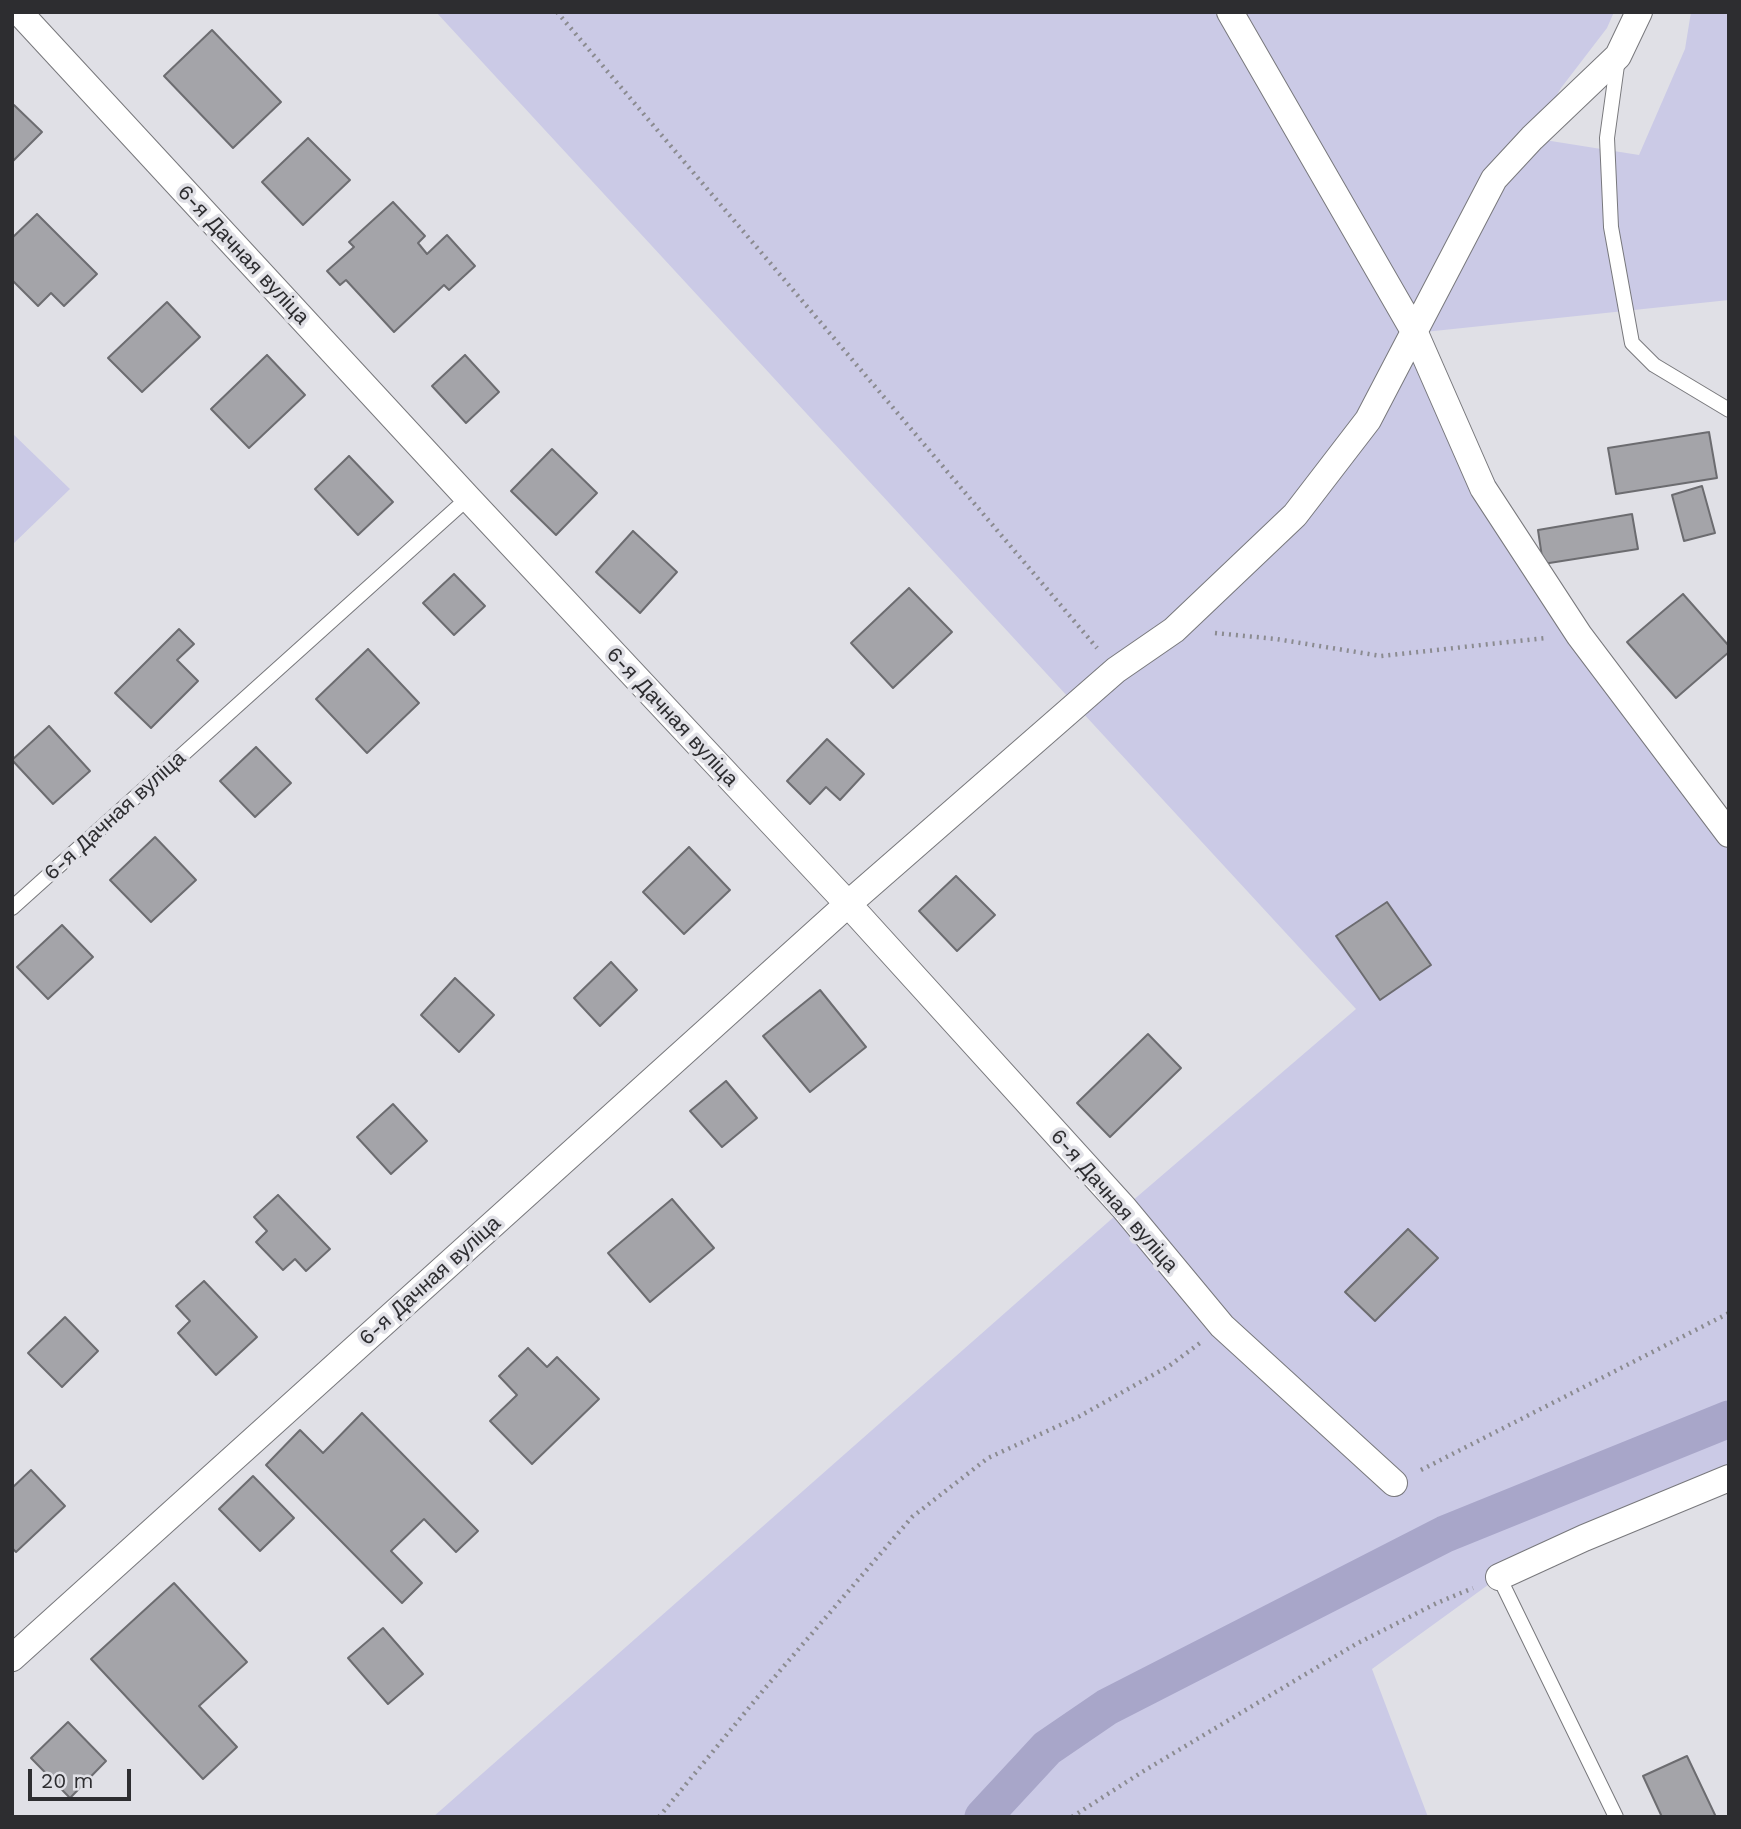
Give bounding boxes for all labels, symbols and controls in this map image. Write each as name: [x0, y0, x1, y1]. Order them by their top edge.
street label: 6-я Дачная вуліца: [172, 180, 314, 330]
street label: 6-я Дачная вуліца: [601, 642, 743, 792]
street label: 6-я Дачная вуліца: [39, 746, 191, 886]
street label: 6-я Дачная вуліца: [1045, 1124, 1183, 1278]
street label: 6-я Дачная вуліца: [354, 1211, 506, 1351]
scale bar: [32, 1756, 135, 1800]
text: 20 m: [41, 1768, 93, 1793]

